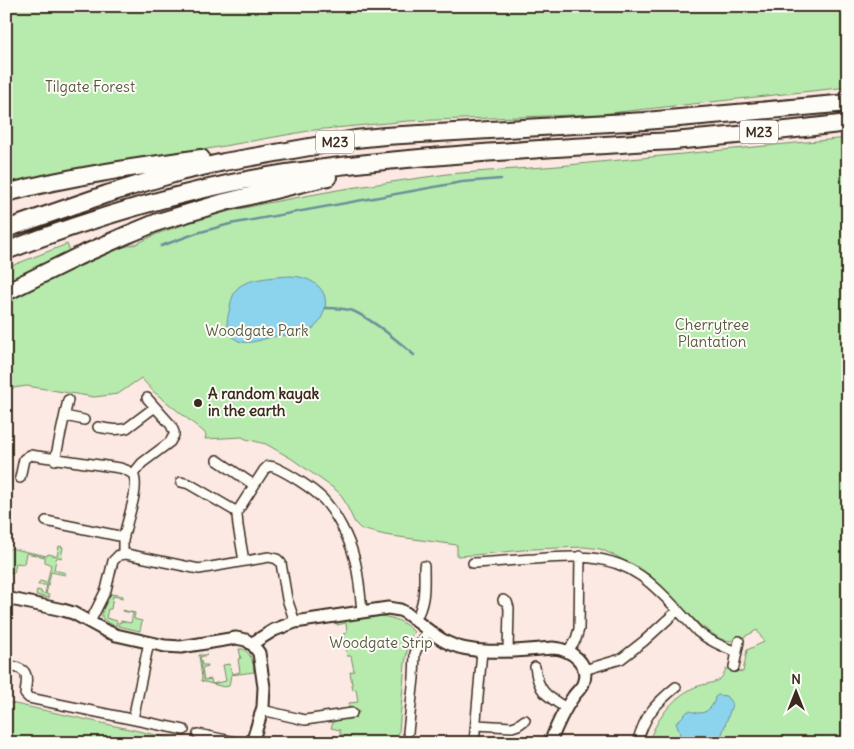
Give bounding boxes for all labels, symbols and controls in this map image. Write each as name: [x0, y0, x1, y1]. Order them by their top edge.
park label: Tilgate Forest: [45, 77, 135, 96]
road number: M23: [740, 120, 778, 144]
road number: M23: [316, 130, 354, 154]
park label: Cherrytree Plantation: [675, 315, 749, 351]
park label: Woodgate Park: [205, 321, 309, 340]
place label: A random kayak in the earth: [208, 384, 320, 420]
marker: A random kayak in the earth: [192, 397, 204, 409]
park label: Woodgate Strip: [329, 633, 433, 652]
north arrow: [772, 666, 822, 716]
text: N: [791, 670, 801, 688]

